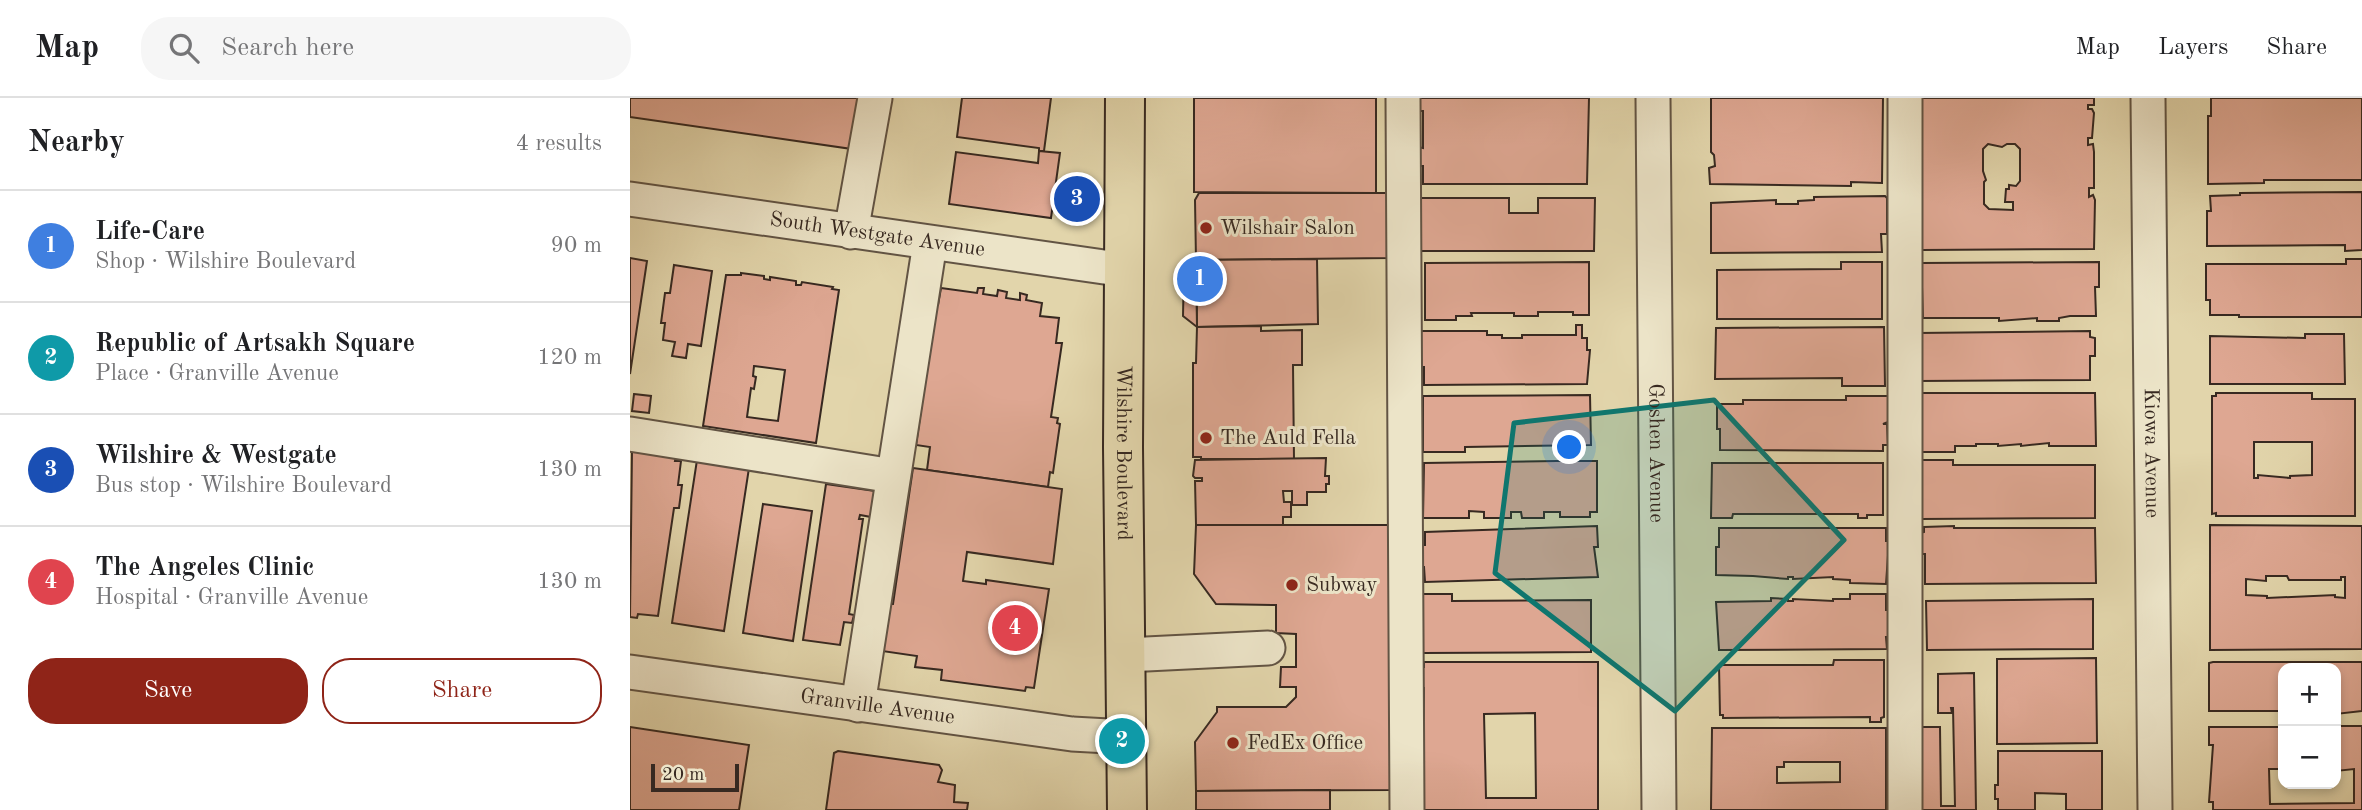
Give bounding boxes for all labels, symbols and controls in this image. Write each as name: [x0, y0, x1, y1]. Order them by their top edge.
search box: [141, 17, 631, 80]
icon: search: [165, 29, 203, 67]
text: Map: [35, 32, 99, 65]
text: Search here: [221, 35, 354, 61]
text: Map: [2076, 36, 2120, 60]
text: Layers: [2158, 36, 2228, 60]
text: Share: [2266, 36, 2327, 60]
text: Nearby: [28, 128, 125, 158]
text: 4 results: [516, 132, 602, 155]
pin: 3: [1054, 173, 1100, 225]
street label: South Westgate Avenue: [768, 209, 987, 260]
place label: Wilshair Salon: [1220, 218, 1355, 239]
text: Life-Care: [95, 219, 205, 245]
marker: Wilshair Salon: [1198, 220, 1214, 236]
text: 1: [44, 234, 58, 257]
text: 90 m: [551, 234, 602, 257]
text: Shop · Wilshire Boulevard: [95, 250, 356, 273]
pin: 1: [1177, 253, 1223, 305]
text: Republic of Artsakh Square: [95, 331, 415, 357]
text: 2: [44, 346, 58, 369]
text: 120 m: [537, 346, 602, 369]
text: Place · Granville Avenue: [95, 362, 339, 385]
street label: Wilshire Boulevard: [1112, 365, 1135, 541]
street label: Goshen Avenue: [1645, 383, 1667, 523]
street label: Kiowa Avenue: [2140, 388, 2163, 518]
place label: The Auld Fella: [1220, 428, 1356, 449]
marker: The Auld Fella: [1198, 430, 1214, 446]
your location: [1552, 430, 1586, 464]
text: Wilshire & Westgate: [95, 443, 337, 469]
text: 3: [44, 458, 58, 481]
text: 130 m: [537, 458, 602, 481]
text: Bus stop · Wilshire Boulevard: [95, 474, 392, 497]
text: The Angeles Clinic: [95, 555, 314, 581]
text: 4: [44, 570, 58, 593]
text: 130 m: [537, 570, 602, 593]
place label: Subway: [1306, 575, 1377, 596]
marker: Subway: [1284, 577, 1300, 593]
text: Hospital · Granville Avenue: [95, 586, 368, 609]
pin: 4: [992, 602, 1038, 654]
button: Save: [28, 658, 308, 724]
button: Share: [322, 658, 602, 724]
map controls: [2278, 663, 2341, 789]
button: +: [2278, 663, 2341, 726]
street label: Granville Avenue: [799, 686, 956, 728]
pin: 2: [1099, 715, 1145, 767]
button: −: [2278, 726, 2341, 789]
place label: FedEx Office: [1247, 733, 1363, 754]
marker: FedEx Office: [1225, 735, 1241, 751]
scale bar: [651, 761, 738, 793]
text: 20 m: [662, 766, 704, 785]

